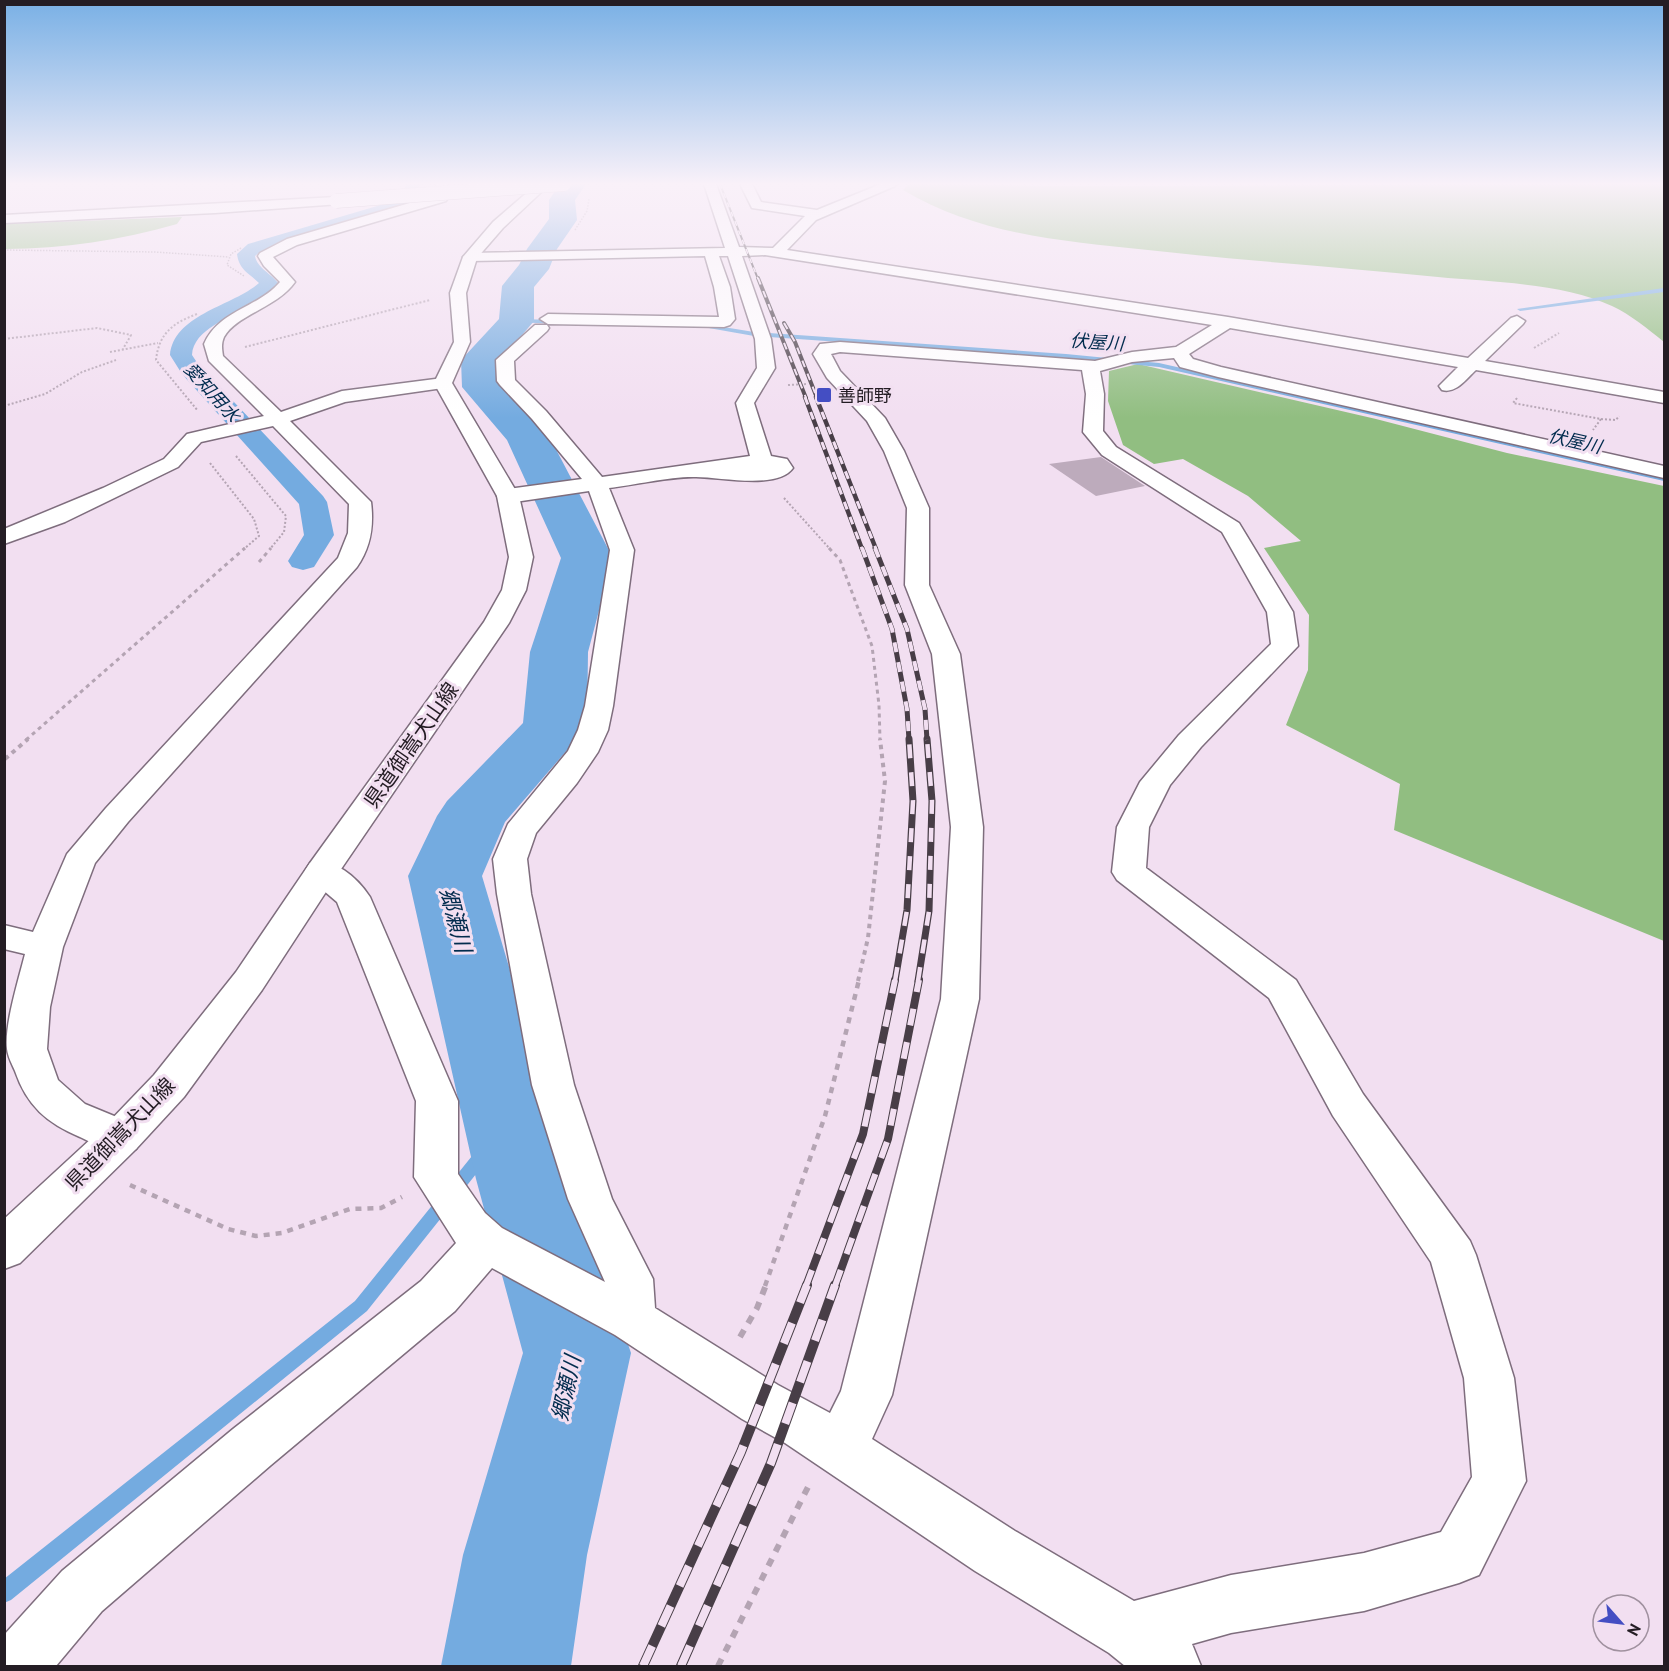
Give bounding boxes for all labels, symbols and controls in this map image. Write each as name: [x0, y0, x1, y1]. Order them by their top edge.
water label: 伏屋川: [1069, 329, 1127, 355]
water label: 愛知用水: [179, 358, 246, 428]
place label: 善師野: [838, 384, 892, 407]
marker: 善師野: [815, 386, 833, 404]
water label: 伏屋川: [1546, 424, 1606, 459]
street label: 県道御嵩犬山線: [358, 677, 464, 813]
water label: 郷瀬川: [434, 884, 479, 957]
street label: 県道御嵩犬山線: [59, 1072, 181, 1196]
water label: 郷瀬川: [545, 1351, 587, 1423]
north arrow: [1591, 1593, 1651, 1653]
text: N: [1623, 1621, 1646, 1639]

